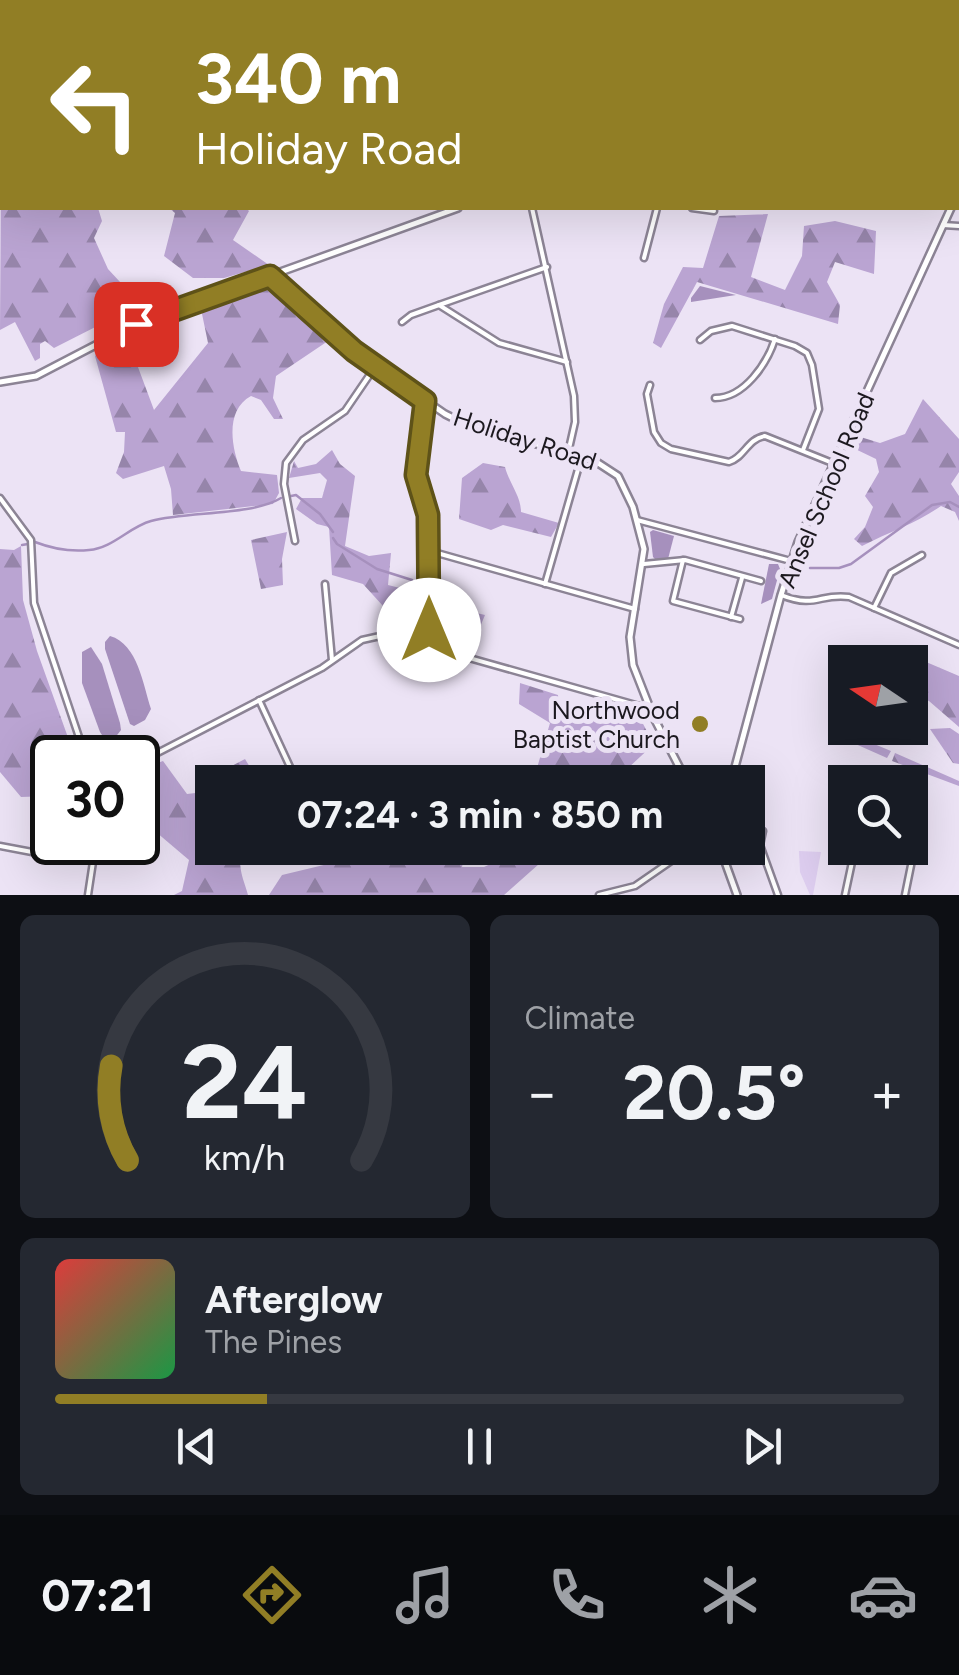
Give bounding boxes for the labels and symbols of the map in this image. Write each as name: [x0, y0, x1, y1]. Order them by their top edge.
pin: [94, 282, 179, 367]
street label: Ansel School Road: [771, 388, 881, 592]
street label: Holiday Road: [450, 402, 600, 476]
position arrow: [377, 578, 481, 682]
north arrow: [828, 645, 928, 745]
place label: Northwood Baptist Church: [513, 695, 680, 754]
marker: Northwood Baptist Church: [689, 713, 711, 735]
speed limit sign: 30: [30, 735, 160, 865]

